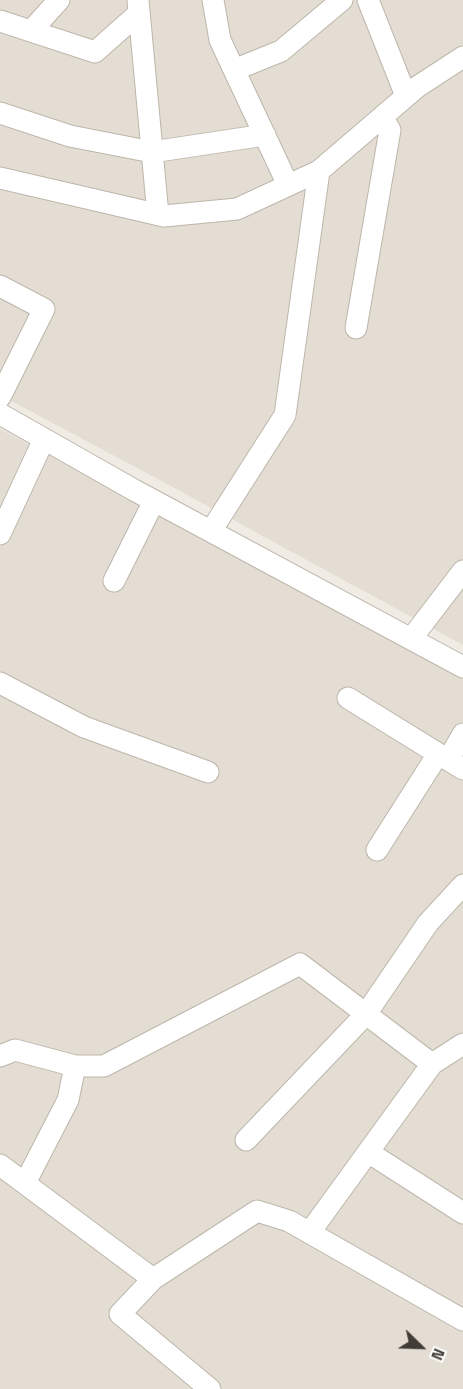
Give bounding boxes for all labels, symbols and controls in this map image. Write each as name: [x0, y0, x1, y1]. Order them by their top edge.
north arrow: [391, 1317, 451, 1377]
text: N: [426, 1345, 450, 1363]

